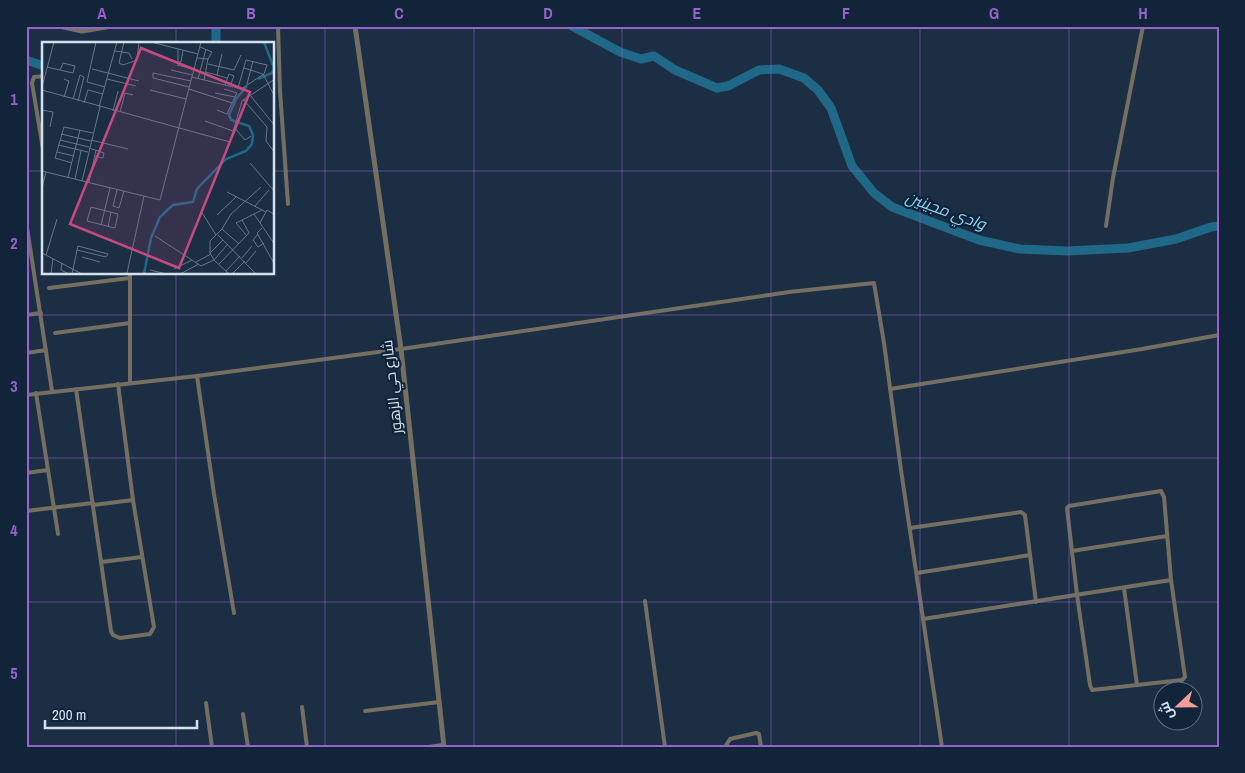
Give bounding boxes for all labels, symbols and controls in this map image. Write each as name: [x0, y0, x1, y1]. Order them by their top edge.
text: A: [97, 2, 107, 24]
text: B: [246, 2, 256, 24]
text: C: [394, 2, 404, 24]
text: D: [543, 2, 553, 24]
text: E: [693, 2, 702, 24]
text: F: [842, 2, 850, 24]
text: G: [989, 2, 999, 24]
text: H: [1138, 2, 1148, 24]
inset map: [42, 42, 275, 275]
text: 1: [10, 88, 18, 110]
water label: وادي مجينين: [902, 185, 990, 237]
text: 2: [10, 232, 18, 254]
street label: شارع حي الزهور: [376, 339, 409, 436]
text: 3: [10, 375, 18, 397]
text: 4: [10, 519, 18, 541]
text: 5: [10, 662, 18, 684]
north arrow: [1152, 680, 1202, 730]
scale bar: [45, 698, 198, 730]
text: ش: [1154, 699, 1178, 723]
text: 200 m: [52, 704, 86, 725]

